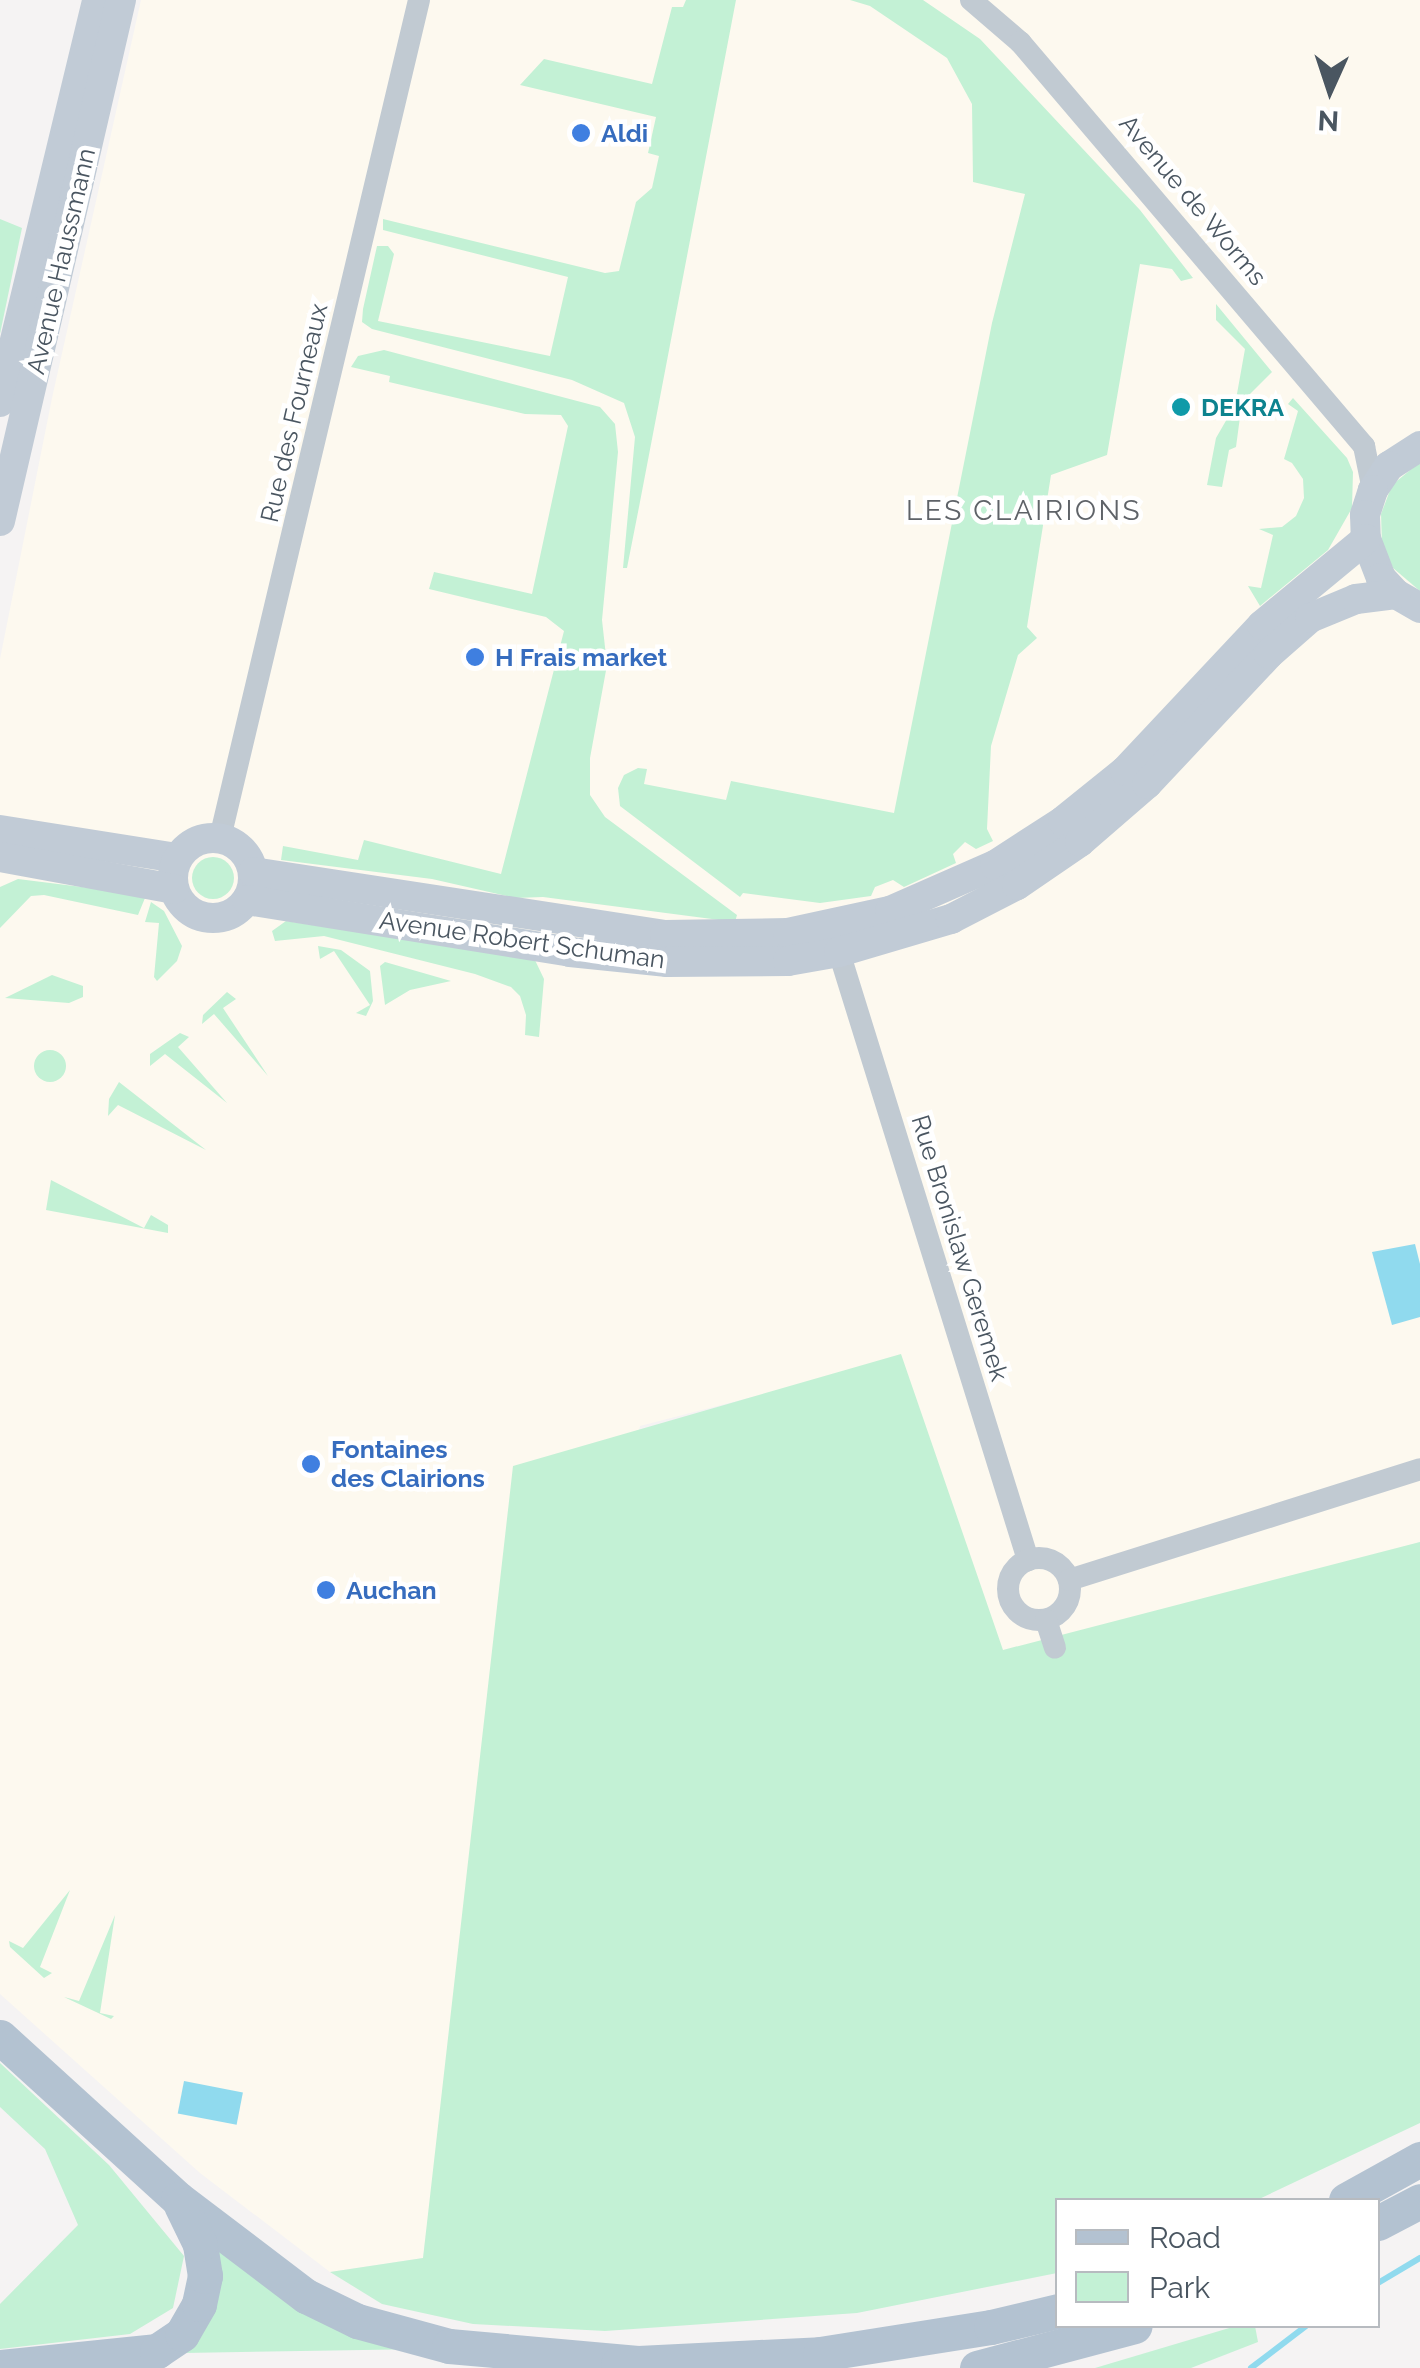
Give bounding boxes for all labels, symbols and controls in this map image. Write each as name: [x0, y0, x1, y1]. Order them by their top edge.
north arrow: [1280, 40, 1380, 140]
text: N: [1317, 103, 1340, 137]
street label: Avenue de Worms: [1113, 108, 1273, 292]
place label: Aldi: [601, 118, 648, 148]
marker: Aldi: [570, 122, 592, 144]
street label: Avenue Haussmann: [20, 145, 102, 377]
street label: Rue des Fourneaux: [254, 301, 334, 525]
place label: DEKRA: [1201, 392, 1284, 422]
marker: DEKRA: [1170, 396, 1192, 418]
district label: LES CLAIRIONS: [906, 494, 1142, 528]
place label: H Frais market: [495, 642, 667, 672]
marker: H Frais market: [464, 646, 486, 668]
street label: Avenue Robert Schuman: [377, 905, 667, 975]
street label: Rue Bronislaw Geremek: [905, 1111, 1015, 1385]
place label: Fontaines des Clairions: [331, 1435, 485, 1494]
marker: Fontaines des Clairions: [300, 1453, 322, 1475]
place label: Auchan: [346, 1575, 437, 1605]
marker: Auchan: [315, 1579, 337, 1601]
legend: [1055, 2198, 1380, 2328]
text: Road: [1149, 2220, 1221, 2255]
text: Park: [1149, 2270, 1210, 2305]

